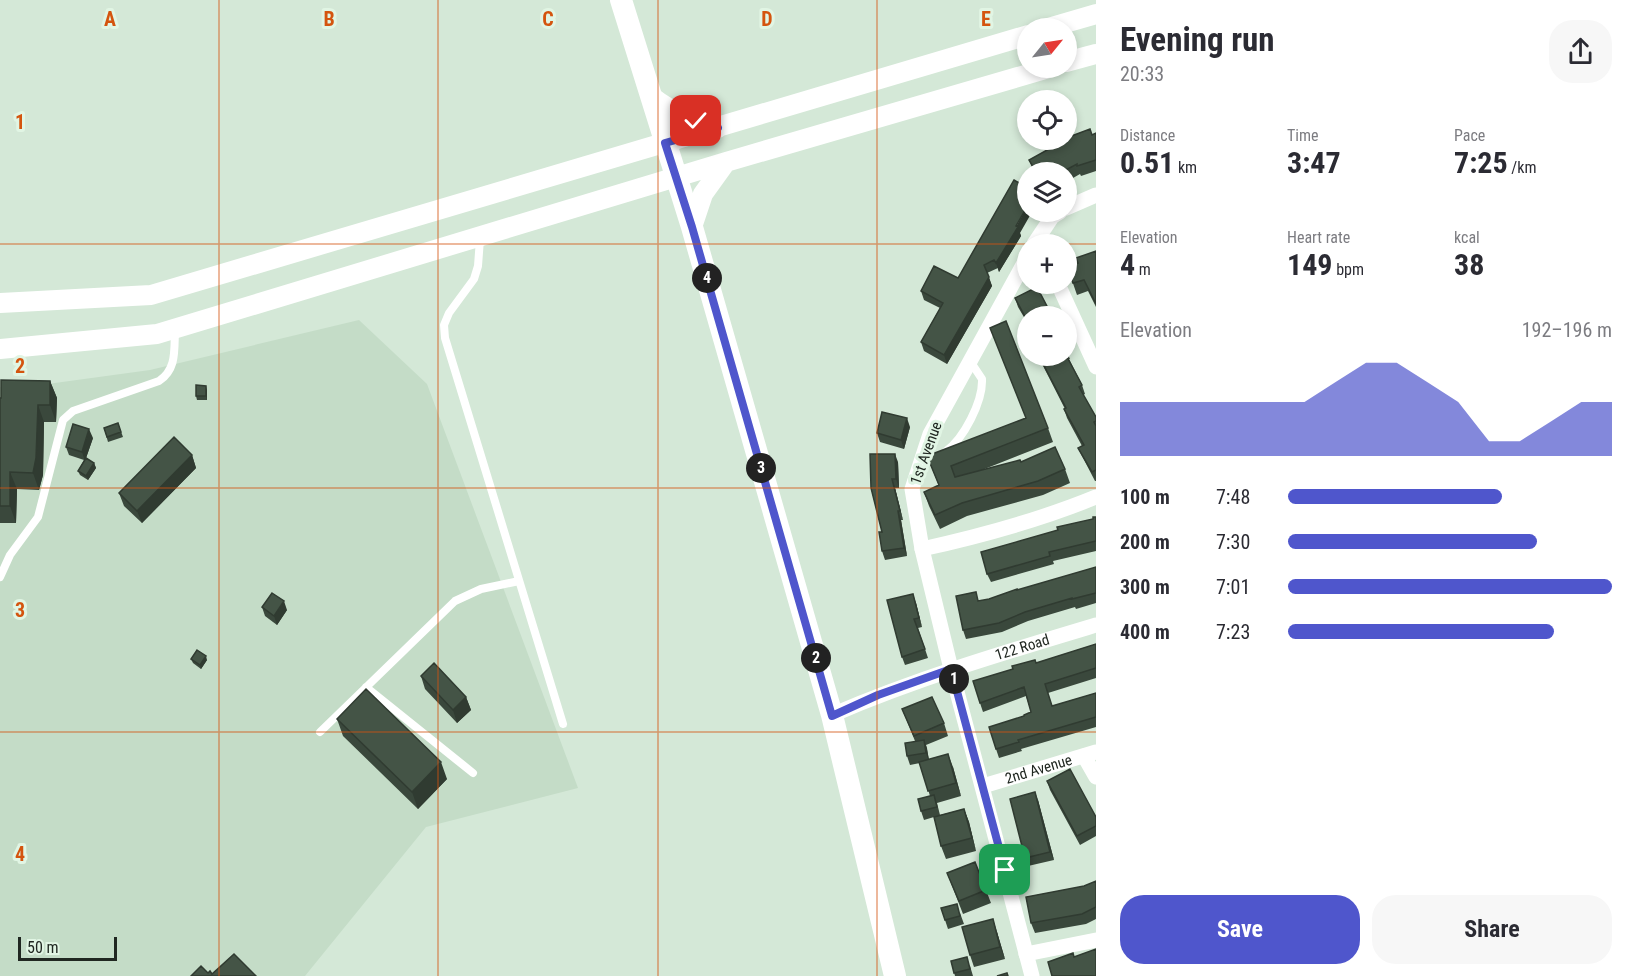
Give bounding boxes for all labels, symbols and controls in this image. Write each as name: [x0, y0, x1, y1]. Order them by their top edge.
text: A: [104, 7, 116, 31]
text: B: [323, 7, 335, 31]
text: C: [542, 7, 554, 31]
text: D: [761, 7, 773, 31]
text: E: [981, 7, 991, 31]
north arrow: [1017, 18, 1077, 78]
map controls: [1017, 18, 1077, 366]
text: Evening run: [1120, 20, 1275, 59]
button: share: [1549, 20, 1612, 83]
text: 20:33: [1120, 62, 1164, 86]
button: locate: [1017, 90, 1077, 150]
pin: [670, 95, 721, 146]
icon: check: [679, 104, 712, 137]
text: 1: [15, 110, 25, 134]
text: Distance: [1120, 126, 1175, 145]
text: Time: [1287, 126, 1319, 145]
text: Pace: [1454, 126, 1485, 145]
text: 0.51: [1120, 145, 1174, 180]
text: 3:47: [1287, 145, 1341, 180]
text: 7:25: [1454, 145, 1508, 180]
text: km: [1174, 158, 1197, 177]
text: /km: [1508, 158, 1537, 177]
button: layers: [1017, 162, 1077, 222]
text: Elevation: [1120, 228, 1178, 247]
text: Heart rate: [1287, 228, 1350, 247]
text: kcal: [1454, 228, 1480, 247]
button: +: [1017, 234, 1077, 294]
text: 4: [1120, 247, 1135, 282]
text: 149: [1287, 247, 1332, 282]
text: 38: [1454, 247, 1484, 282]
text: m: [1135, 260, 1151, 279]
text: bpm: [1332, 260, 1364, 279]
pin: 4: [692, 263, 722, 293]
text: 4: [703, 268, 711, 287]
button: −: [1017, 306, 1077, 366]
text: Elevation: [1120, 318, 1192, 342]
text: 192–196 m: [1522, 318, 1612, 342]
text: 2: [15, 354, 25, 378]
street label: 1st Avenue: [906, 419, 946, 487]
pin: 3: [746, 453, 776, 483]
text: 3: [757, 458, 765, 477]
text: 100 m: [1120, 485, 1170, 509]
text: 7:48: [1216, 485, 1250, 509]
text: 200 m: [1120, 530, 1170, 554]
text: 7:30: [1216, 530, 1250, 554]
text: 300 m: [1120, 575, 1170, 599]
text: 7:01: [1216, 575, 1250, 599]
text: 3: [15, 598, 25, 622]
text: 400 m: [1120, 620, 1170, 644]
text: 7:23: [1216, 620, 1250, 644]
street label: 122 Road: [993, 631, 1051, 664]
pin: 2: [801, 643, 831, 673]
text: 2: [812, 648, 820, 667]
pin: 1: [939, 664, 969, 694]
text: 1: [950, 669, 958, 688]
street label: 2nd Avenue: [1003, 751, 1074, 788]
text: 4: [15, 842, 25, 866]
pin: [979, 844, 1030, 895]
icon: arrive: [988, 853, 1021, 886]
button: Save: [1120, 895, 1360, 964]
button: Share: [1372, 895, 1612, 964]
scale bar: [18, 934, 117, 962]
text: 50 m: [27, 938, 59, 957]

